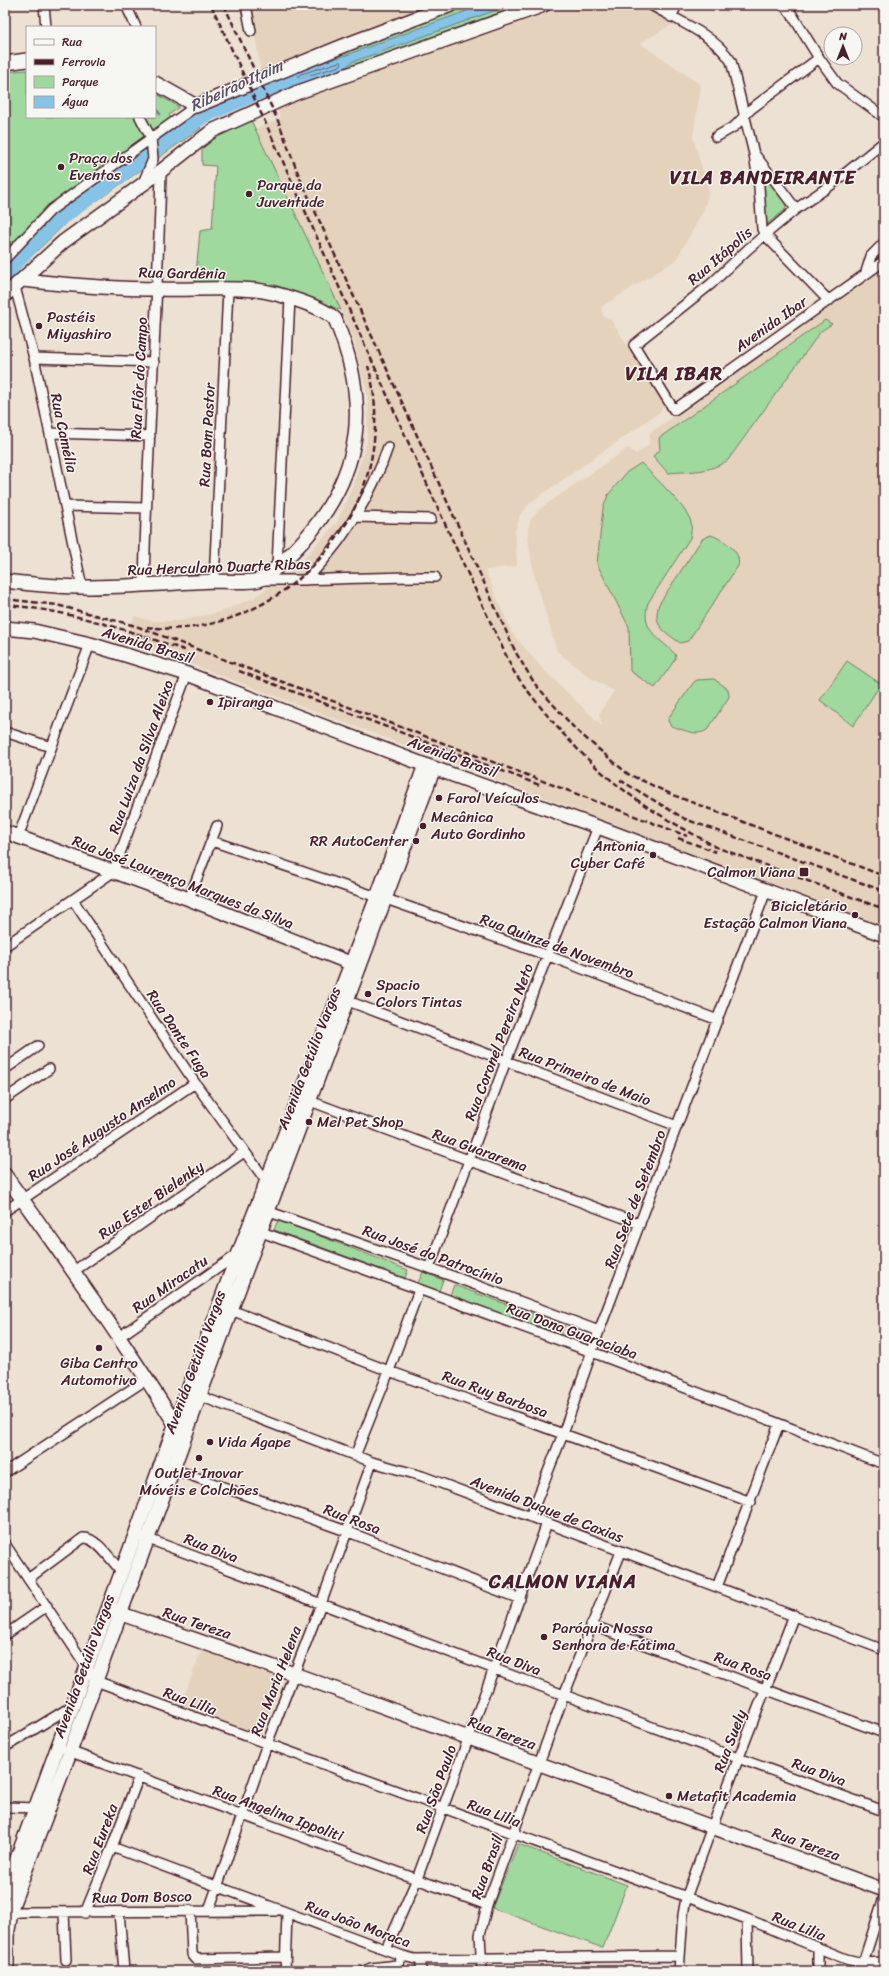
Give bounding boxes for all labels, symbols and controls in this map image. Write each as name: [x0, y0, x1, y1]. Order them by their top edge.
legend: [26, 26, 156, 118]
north arrow: [823, 26, 863, 66]
text: N: [838, 27, 847, 46]
text: Rua: [62, 31, 83, 53]
water label: Ribeirão Itaim: [185, 50, 289, 120]
text: Ferrovia: [62, 51, 106, 73]
text: Parque: [62, 71, 99, 93]
text: Água: [61, 91, 89, 113]
place label: Praça dos Eventos: [69, 145, 133, 188]
district label: VILA BANDEIRANTE: [670, 161, 857, 194]
marker: Praça dos Eventos: [56, 162, 66, 172]
place label: Parque da Juventude: [256, 172, 325, 215]
marker: Parque da Juventude: [244, 189, 254, 199]
street label: Rua Itápolis: [682, 220, 759, 292]
street label: Rua Gardênia: [138, 259, 226, 287]
street label: Avenida Ibar: [728, 289, 814, 359]
place label: Pastéis Miyashiro: [47, 304, 112, 347]
street label: Rua Flôr do Campo: [123, 316, 155, 440]
marker: Pastéis Miyashiro: [34, 321, 44, 331]
district label: VILA IBAR: [625, 357, 723, 390]
street label: Rua Bom Pastor: [191, 382, 223, 488]
street label: Rua Camélia: [43, 391, 85, 476]
street label: Rua Herculano Duarte Ribas: [127, 551, 311, 583]
street label: Avenida Brasil: [98, 618, 198, 671]
street label: Rua Luiza da Silva Aleixo: [101, 676, 181, 838]
place label: Ipiranga: [217, 689, 273, 715]
marker: Ipiranga: [205, 697, 215, 707]
street label: Avenida Brasil: [403, 728, 503, 786]
place label: Farol Veículos: [447, 785, 539, 811]
marker: Farol Veículos: [434, 793, 444, 803]
place label: Mecânica Auto Gordinho: [430, 804, 526, 847]
marker: Mecânica Auto Gordinho: [418, 821, 428, 831]
street label: Rua José Lourenço Marques da Silva: [68, 828, 298, 936]
place label: RR AutoCenter: [310, 828, 409, 854]
place label: Antonia Cyber Café: [571, 833, 645, 876]
marker: RR AutoCenter: [411, 836, 421, 846]
marker: Antonia Cyber Café: [648, 850, 658, 860]
place label: Calmon Viana: [707, 859, 795, 885]
marker: Calmon Viana: [798, 866, 810, 878]
place label: Bicicletário Estação Calmon Viana: [704, 893, 847, 936]
street label: Rua Quinze de Novembro: [476, 906, 638, 986]
marker: Bicicletário Estação Calmon Viana: [850, 910, 860, 920]
street label: Rua Coronel Pereira Neto: [457, 959, 541, 1125]
place label: Spacio Colors Tintas: [376, 972, 463, 1015]
street label: Avenida Getúlio Vargas: [269, 983, 348, 1134]
street label: Rua Dante Fuga: [140, 984, 219, 1084]
marker: Spacio Colors Tintas: [363, 989, 373, 999]
street label: Rua Primeiro de Maio: [515, 1039, 655, 1113]
street label: Rua José Augusto Anselmo: [22, 1069, 182, 1189]
place label: Mel Pet Shop: [317, 1109, 403, 1135]
marker: Mel Pet Shop: [304, 1117, 314, 1127]
street label: Rua Guararema: [429, 1121, 532, 1179]
street label: Rua Sete de Setembro: [597, 1126, 674, 1272]
street label: Rua Ester Bielenky: [93, 1154, 210, 1246]
street label: Rua José do Patrocínio: [359, 1217, 508, 1293]
street label: Rua Miracatu: [126, 1248, 214, 1320]
street label: Avenida Getúlio Vargas: [157, 1287, 233, 1438]
street label: Rua Dona Guaraciaba: [503, 1295, 642, 1367]
marker: Giba Centro Automotivo: [94, 1343, 104, 1353]
place label: Giba Centro Automotivo: [60, 1350, 138, 1393]
street label: Rua Ruy Barbosa: [439, 1363, 552, 1425]
place label: Vida Ágape: [218, 1429, 291, 1455]
marker: Vida Ágape: [205, 1437, 215, 1447]
marker: Outlet Inovar Móvéis e Colchões: [194, 1453, 204, 1463]
place label: Outlet Inovar Móvéis e Colchões: [140, 1460, 259, 1503]
street label: Avenida Duque de Caxias: [466, 1467, 627, 1550]
street label: Rua Rosa: [320, 1496, 385, 1542]
street label: Rua Diva: [180, 1526, 242, 1570]
district label: CALMON VIANA: [488, 1565, 637, 1598]
street label: Avenida Getúlio Vargas: [46, 1591, 122, 1742]
street label: Rua Tereza: [159, 1599, 235, 1647]
place label: Paróquia Nossa Senhora de Fátima: [552, 1615, 676, 1658]
street label: Rua Maria Helena: [243, 1622, 309, 1740]
marker: Paróquia Nossa Senhora de Fátima: [539, 1632, 549, 1642]
street label: Rua Diva: [483, 1639, 545, 1683]
street label: Rua Rosa: [711, 1644, 776, 1689]
street label: Rua Lilia: [159, 1679, 221, 1723]
street label: Rua Suely: [706, 1705, 754, 1776]
street label: Rua Tereza: [464, 1709, 540, 1758]
street label: Rua São Paulo: [408, 1740, 464, 1837]
street label: Rua Diva: [788, 1750, 850, 1794]
street label: Rua Angelina Ippoliti: [209, 1777, 348, 1849]
place label: Metafit Academia: [677, 1783, 797, 1809]
street label: Rua Lilia: [463, 1791, 525, 1835]
marker: Metafit Academia: [664, 1791, 674, 1801]
street label: Rua Eureka: [75, 1799, 126, 1878]
street label: Rua Tereza: [768, 1820, 844, 1869]
street label: Rua Brasil: [463, 1830, 511, 1903]
street label: Rua Dom Bosco: [92, 1883, 192, 1911]
street label: Rua João Moraca: [302, 1893, 415, 1955]
street label: Rua Lilia: [768, 1904, 830, 1949]

